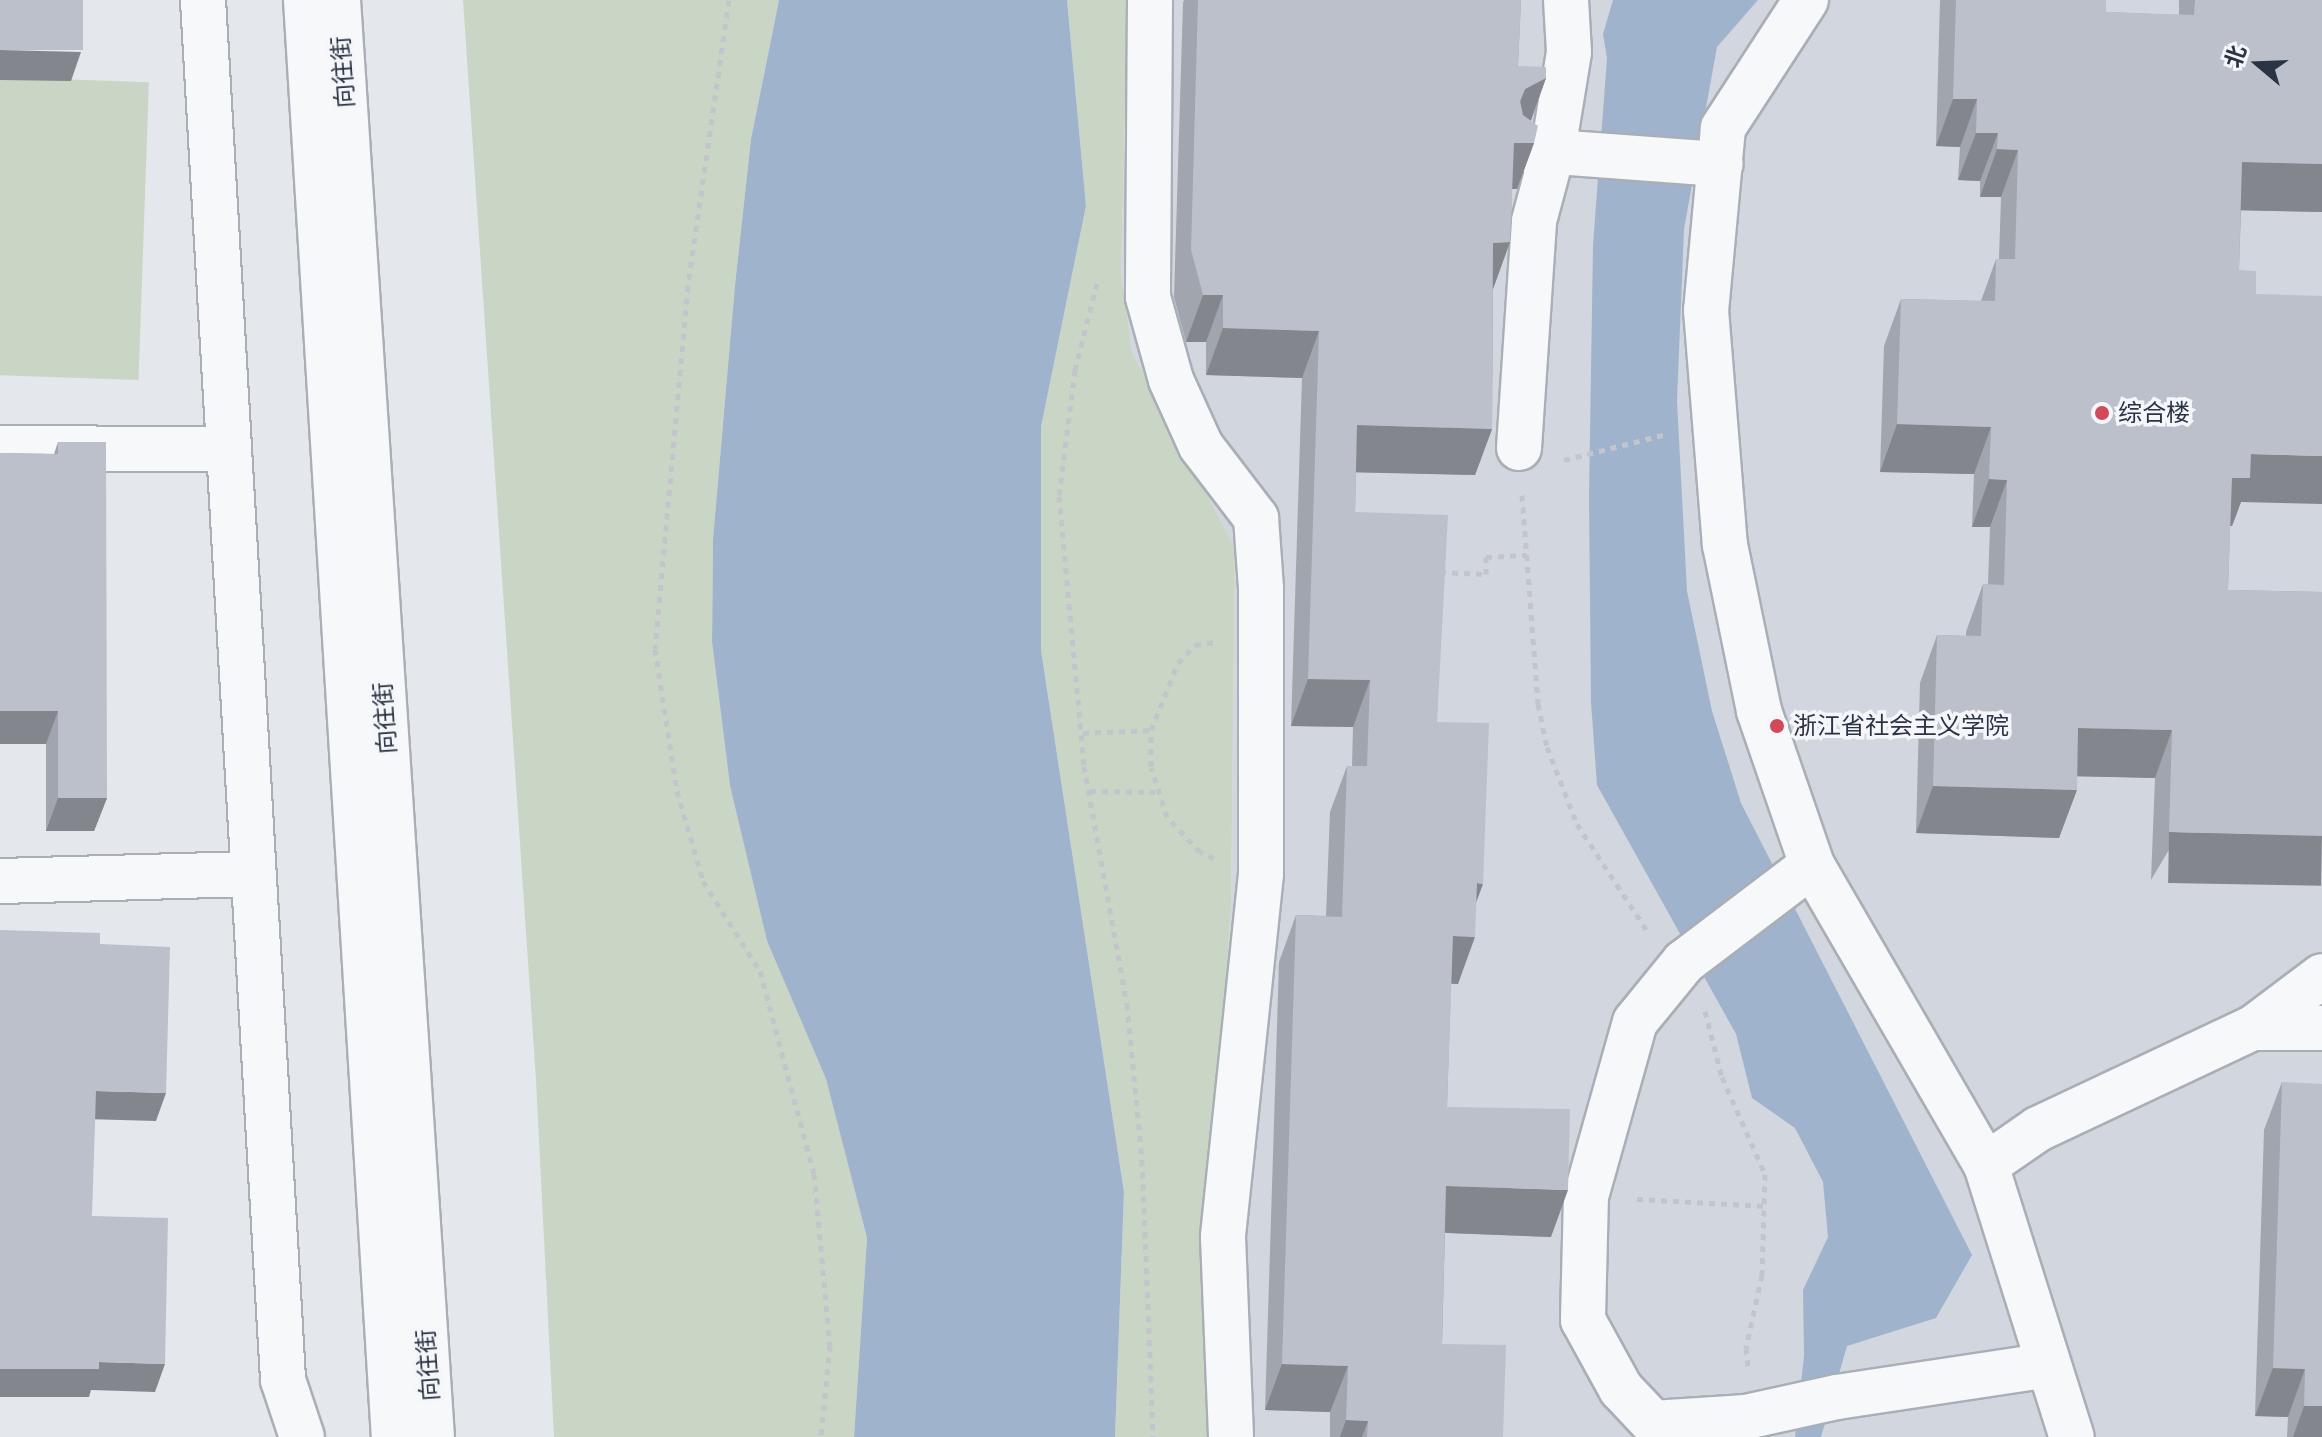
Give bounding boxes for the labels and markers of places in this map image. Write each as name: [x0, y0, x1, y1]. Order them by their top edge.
place label: 综合楼: [2118, 399, 2190, 427]
marker: 综合楼: [2093, 404, 2111, 422]
place label: 浙江省社会主义学院: [1793, 712, 2009, 740]
marker: 浙江省社会主义学院: [1768, 717, 1786, 735]

